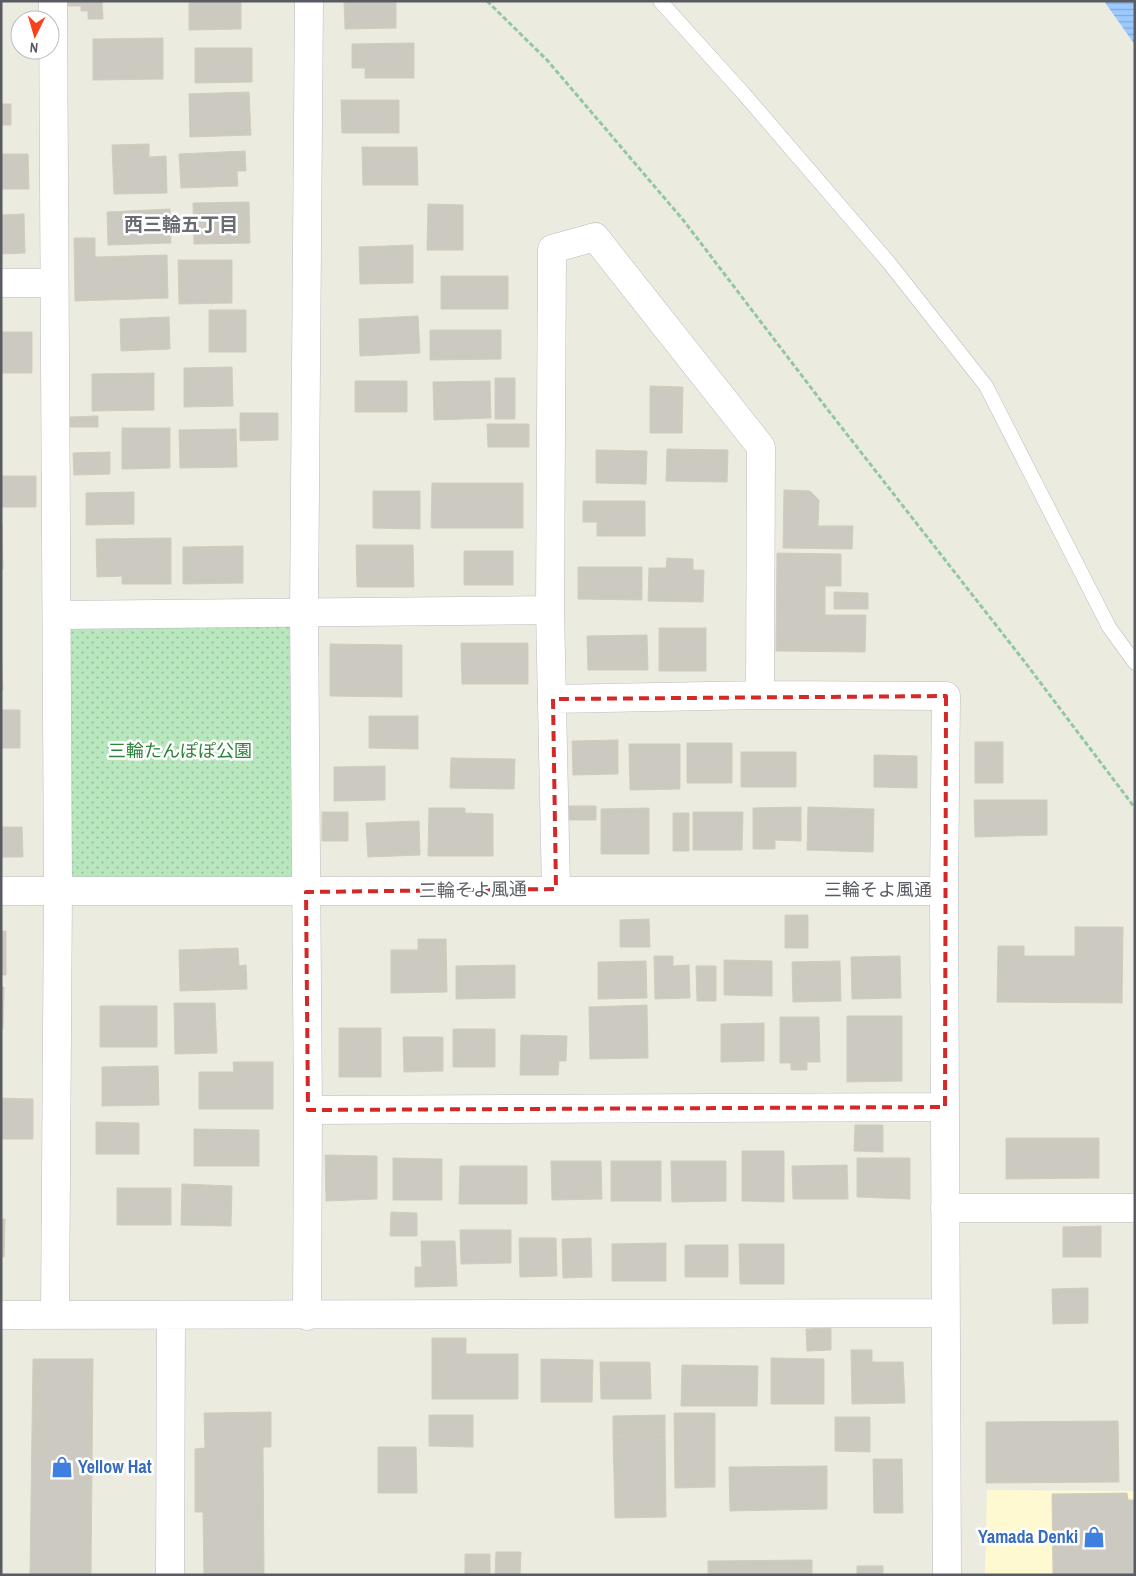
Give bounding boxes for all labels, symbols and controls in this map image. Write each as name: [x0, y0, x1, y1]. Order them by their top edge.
north arrow: [10, 10, 60, 60]
text: N: [29, 39, 39, 57]
district label: 西三輪五丁目: [124, 211, 238, 237]
park label: 三輪たんぽぽ公園: [108, 738, 252, 763]
street label: 三輪そよ風通: [419, 876, 527, 903]
street label: 三輪そよ風通: [824, 877, 932, 902]
shop icon: Yellow Hat: [49, 1454, 75, 1480]
place label: Yellow Hat: [78, 1454, 152, 1479]
place label: Yamada Denki: [978, 1524, 1078, 1549]
shop icon: Yamada Denki: [1081, 1524, 1107, 1550]

